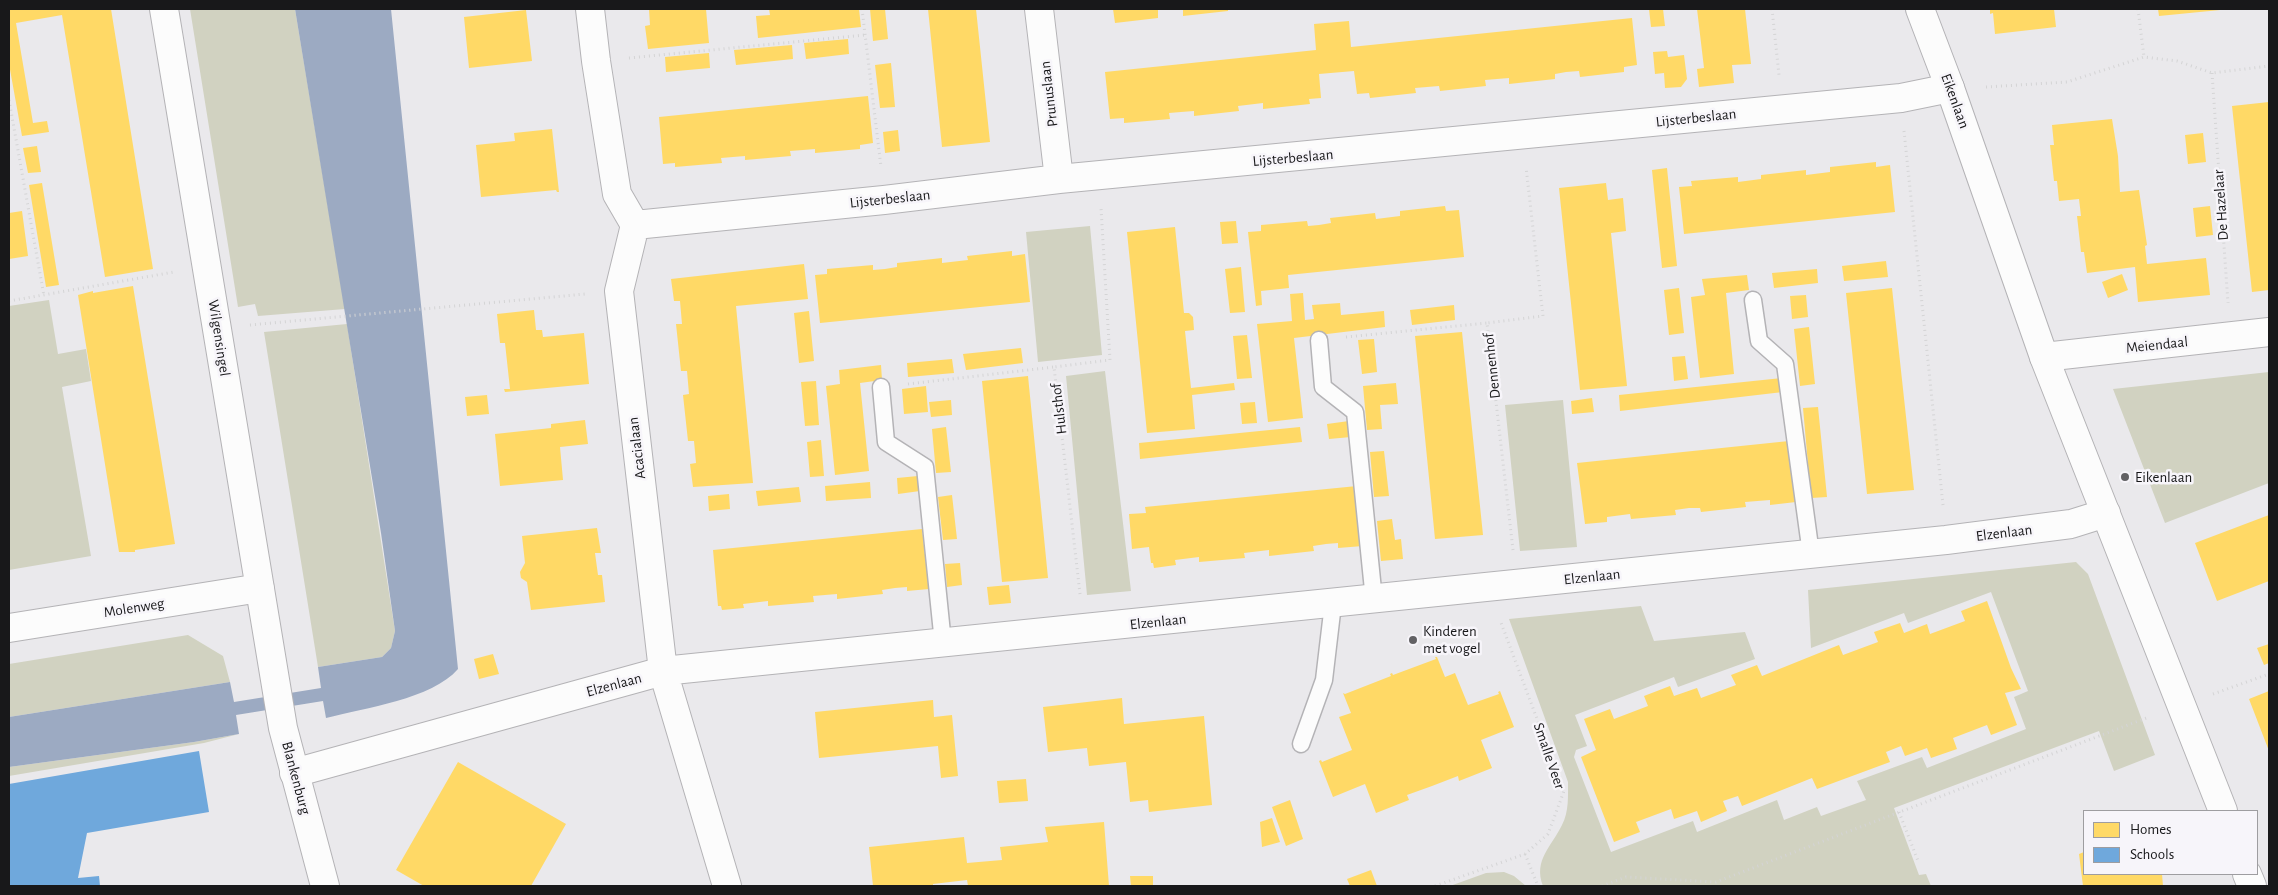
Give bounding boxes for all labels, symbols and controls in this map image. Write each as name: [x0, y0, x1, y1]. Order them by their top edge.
street label: Prunuslaan: [1036, 60, 1062, 128]
street label: Eikenlaan: [1937, 71, 1973, 131]
street label: Lijsterbeslaan: [1655, 105, 1737, 131]
street label: Lijsterbeslaan: [1252, 146, 1334, 170]
street label: De Hazelaar: [2210, 169, 2232, 241]
street label: Lijsterbeslaan: [849, 186, 931, 212]
street label: Wilgensingel: [204, 298, 234, 378]
street label: Dennenhof: [1480, 332, 1504, 400]
street label: Meiendaal: [2125, 333, 2189, 357]
street label: Hulsthof: [1047, 382, 1071, 436]
street label: Acacialaan: [624, 416, 650, 480]
place label: Eikenlaan: [2135, 468, 2192, 486]
marker: Eikenlaan: [2119, 471, 2131, 483]
street label: Elzenlaan: [1975, 521, 2033, 545]
street label: Elzenlaan: [1563, 565, 1621, 589]
street label: Molenweg: [102, 594, 166, 622]
street label: Elzenlaan: [1129, 610, 1187, 634]
place label: Kinderen met vogel: [1423, 622, 1481, 657]
marker: Kinderen met vogel: [1407, 634, 1419, 646]
street label: Elzenlaan: [584, 669, 644, 701]
street label: Smalle Veer: [1529, 720, 1569, 792]
street label: Blankenburg: [278, 739, 314, 817]
legend: [2083, 810, 2258, 875]
text: Homes: [2130, 822, 2172, 837]
text: Schools: [2130, 847, 2174, 862]

